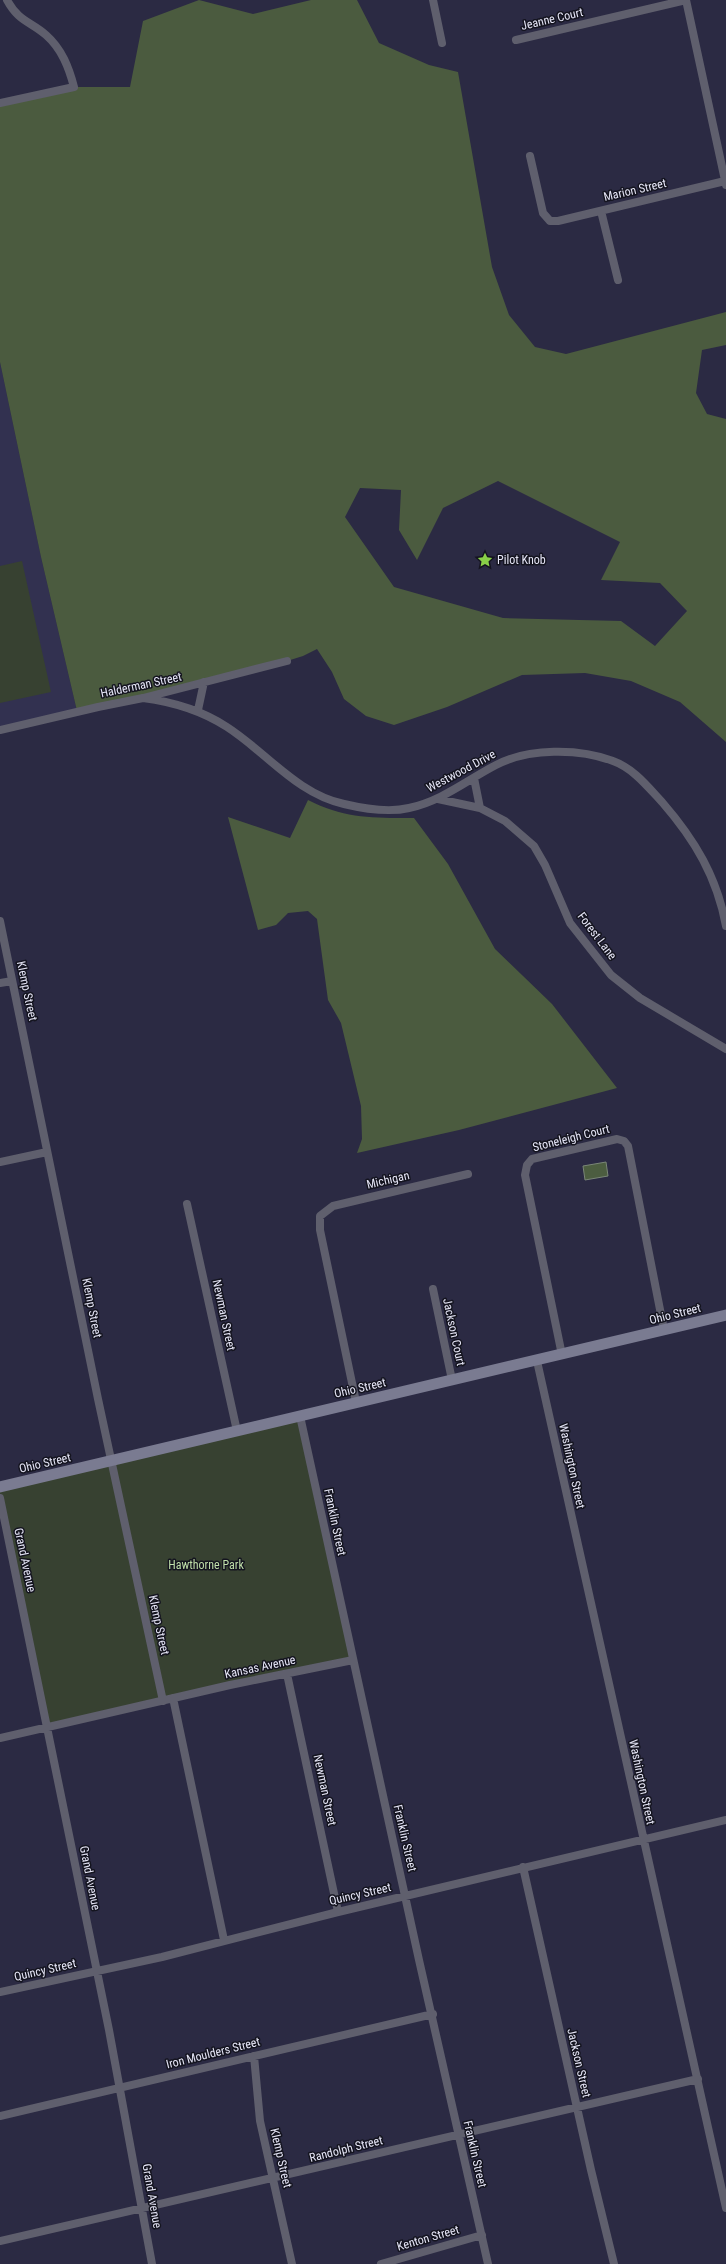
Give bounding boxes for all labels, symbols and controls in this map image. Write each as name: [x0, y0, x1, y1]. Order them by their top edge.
street label: Jeanne Court: [520, 5, 585, 33]
street label: Marion Street: [602, 176, 668, 204]
place icon: Pilot Knob: [476, 551, 494, 569]
place label: Pilot Knob: [497, 553, 546, 567]
street label: Halderman Street: [99, 669, 183, 700]
street label: Westwood Drive: [424, 747, 498, 795]
street label: Forest Lane: [575, 910, 620, 963]
street label: Klemp Street: [14, 960, 40, 1023]
street label: Stoneleigh Court: [531, 1122, 611, 1154]
street label: Michigan: [365, 1168, 411, 1192]
street label: Klemp Street: [79, 1277, 105, 1340]
street label: Newman Street: [210, 1278, 238, 1352]
street label: Jackson Court: [440, 1297, 468, 1367]
street label: Ohio Street: [648, 1301, 703, 1327]
street label: Ohio Street: [333, 1375, 388, 1401]
street label: Washington Street: [556, 1422, 588, 1510]
street label: Ohio Street: [18, 1450, 73, 1476]
street label: Franklin Street: [321, 1487, 349, 1557]
street label: Grand Avenue: [11, 1527, 39, 1594]
park label: Hawthorne Park: [168, 1558, 244, 1572]
street label: Klemp Street: [146, 1594, 172, 1657]
street label: Kansas Avenue: [223, 1653, 297, 1681]
street label: Washington Street: [626, 1738, 658, 1826]
street label: Newman Street: [311, 1753, 339, 1827]
street label: Franklin Street: [391, 1803, 420, 1873]
street label: Grand Avenue: [77, 1845, 103, 1912]
street label: Quincy Street: [328, 1880, 393, 1908]
street label: Quincy Street: [13, 1956, 78, 1984]
street label: Jackson Street: [564, 2027, 594, 2099]
street label: Iron Moulders Street: [165, 2034, 262, 2071]
street label: Franklin Street: [461, 2119, 490, 2189]
street label: Klemp Street: [267, 2127, 295, 2190]
street label: Randolph Street: [308, 2133, 385, 2165]
street label: Grand Avenue: [139, 2163, 165, 2230]
street label: Kenton Street: [395, 2222, 461, 2254]

